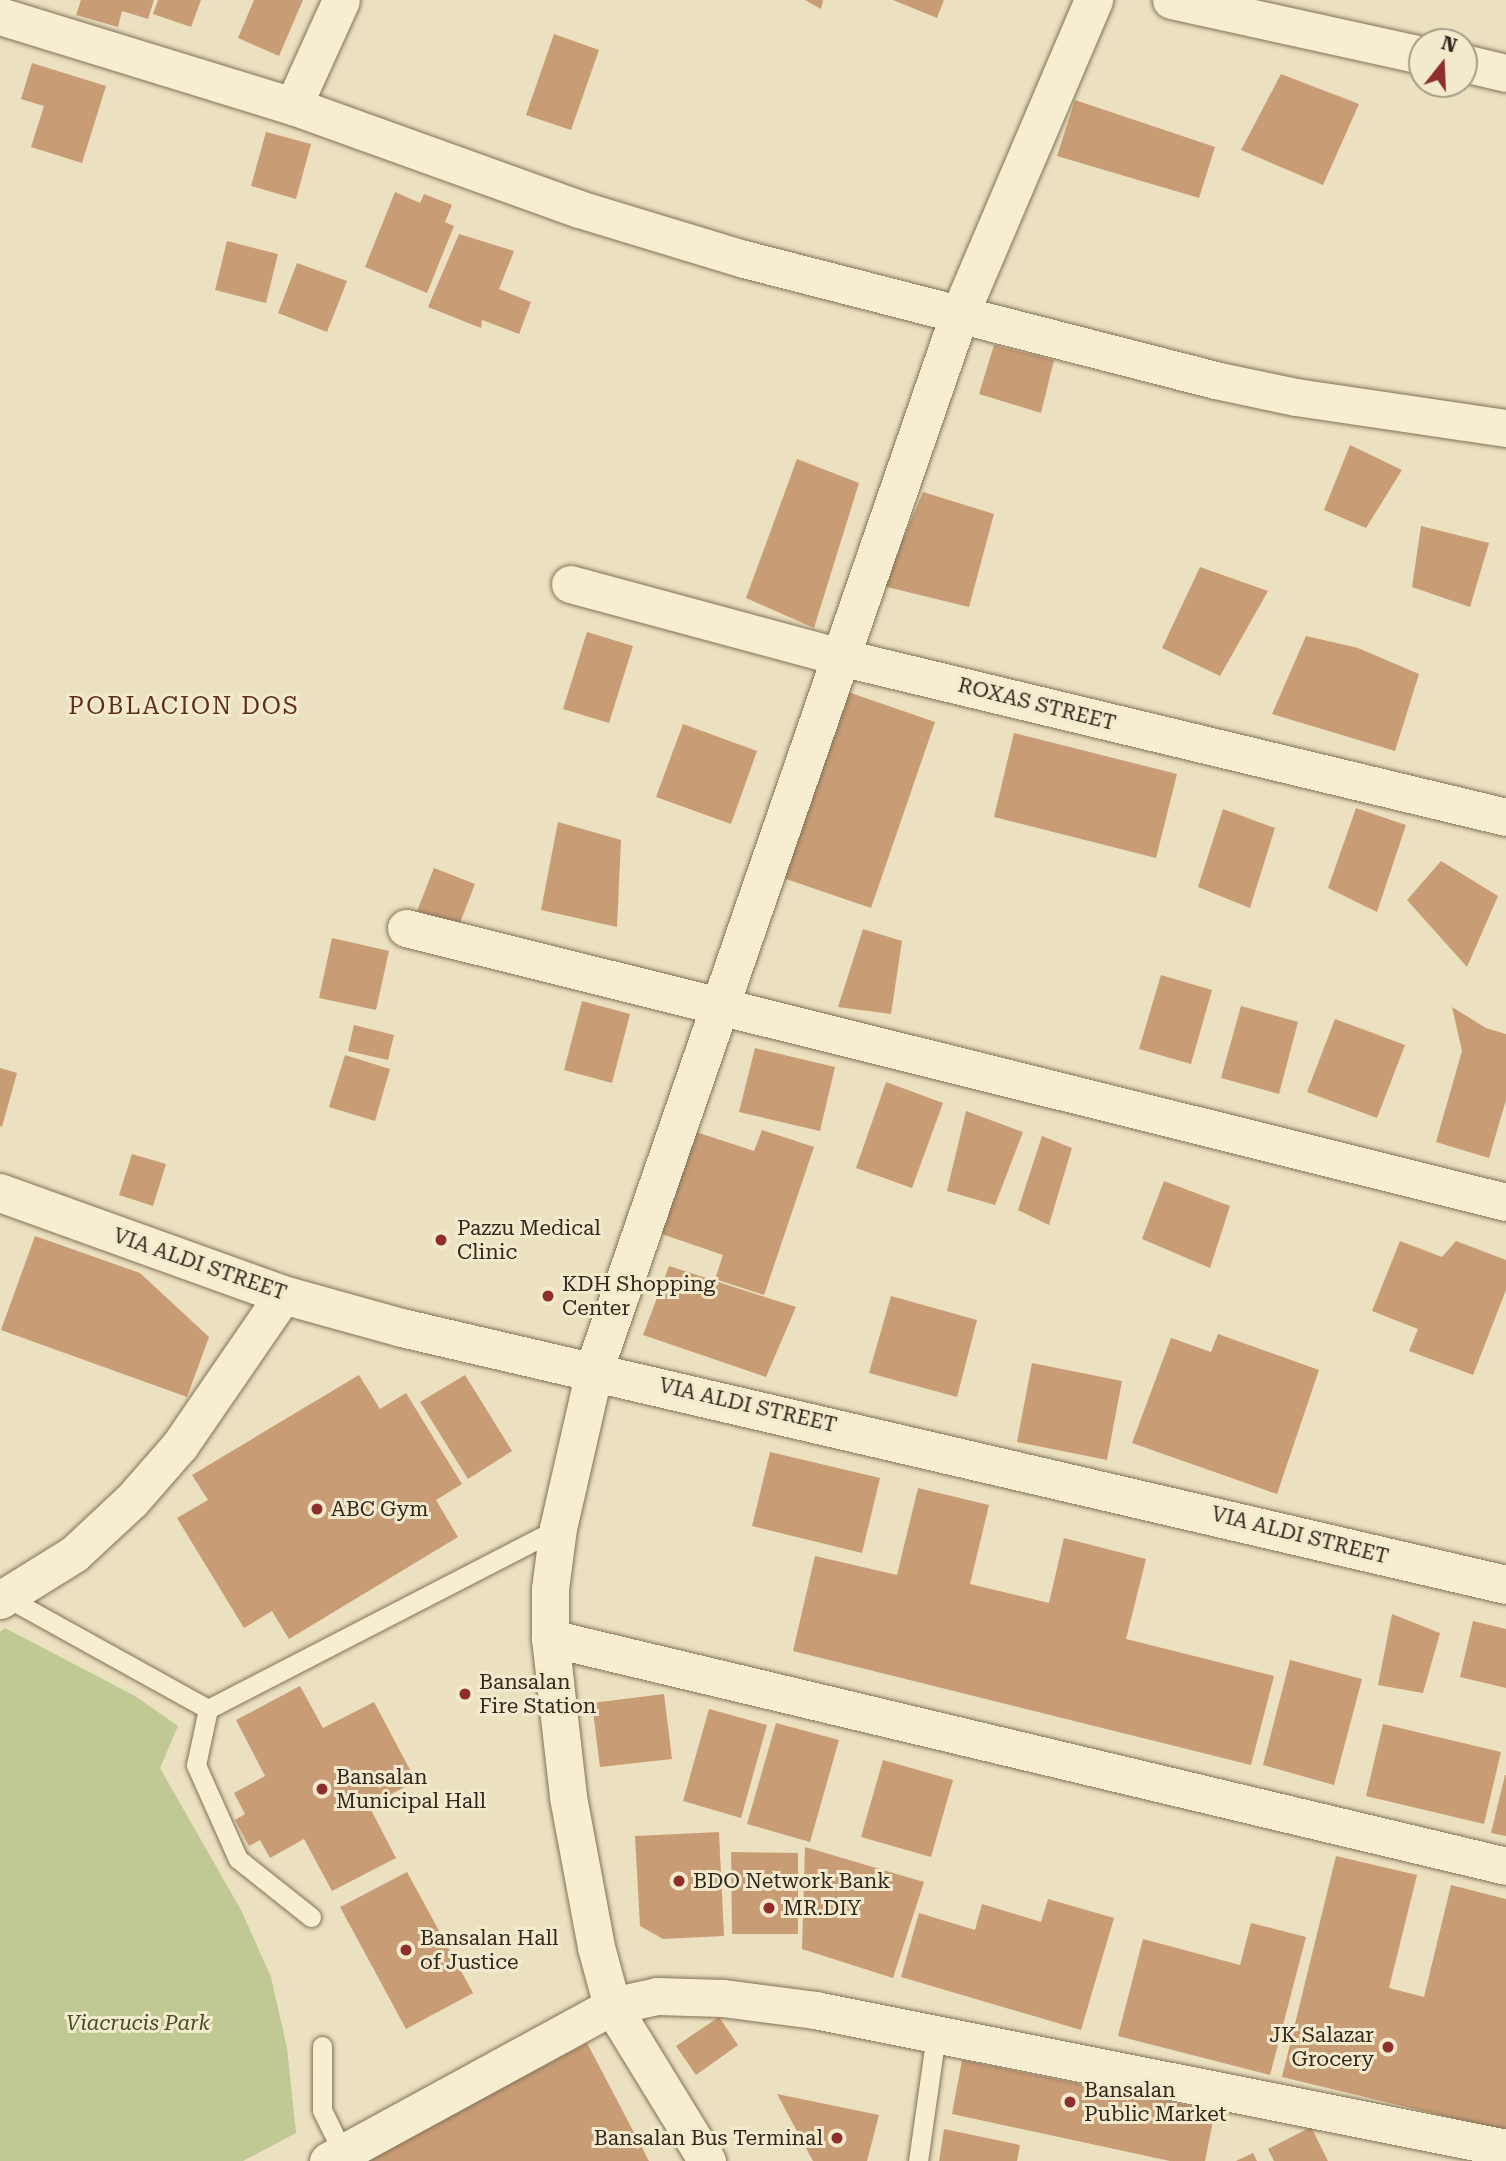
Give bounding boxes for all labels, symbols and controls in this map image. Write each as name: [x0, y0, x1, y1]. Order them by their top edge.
north arrow: [1408, 28, 1478, 98]
text: N: [1439, 31, 1460, 58]
street label: ROXAS STREET: [955, 672, 1119, 736]
district label: POBLACION DOS: [70, 693, 298, 721]
place label: Pazzu Medical Clinic: [457, 1215, 601, 1265]
street label: VIA ALDI STREET: [110, 1222, 290, 1306]
marker: Pazzu Medical Clinic: [431, 1230, 451, 1250]
place label: KDH Shopping Center: [562, 1271, 716, 1321]
marker: KDH Shopping Center: [540, 1288, 556, 1304]
street label: VIA ALDI STREET: [657, 1372, 839, 1438]
place label: ABC Gym: [331, 1496, 428, 1522]
marker: ABC Gym: [309, 1501, 325, 1517]
street label: VIA ALDI STREET: [1209, 1501, 1391, 1569]
place label: Bansalan Fire Station: [479, 1669, 596, 1719]
marker: Bansalan Fire Station: [457, 1686, 473, 1702]
place label: Bansalan Municipal Hall: [336, 1764, 486, 1814]
marker: Bansalan Municipal Hall: [314, 1781, 330, 1797]
place label: BDO Network Bank: [693, 1868, 890, 1894]
marker: BDO Network Bank: [671, 1873, 687, 1889]
place label: MR.DIY: [783, 1895, 861, 1921]
marker: MR.DIY: [761, 1900, 777, 1916]
place label: Bansalan Hall of Justice: [420, 1925, 558, 1975]
marker: Bansalan Hall of Justice: [398, 1942, 414, 1958]
park label: Viacrucis Park: [66, 2010, 210, 2036]
place label: JK Salazar Grocery: [1269, 2022, 1374, 2072]
marker: JK Salazar Grocery: [1380, 2039, 1396, 2055]
place label: Bansalan Public Market: [1084, 2077, 1227, 2127]
marker: Bansalan Public Market: [1062, 2094, 1078, 2110]
place label: Bansalan Bus Terminal: [594, 2125, 823, 2151]
marker: Bansalan Bus Terminal: [829, 2130, 845, 2146]

